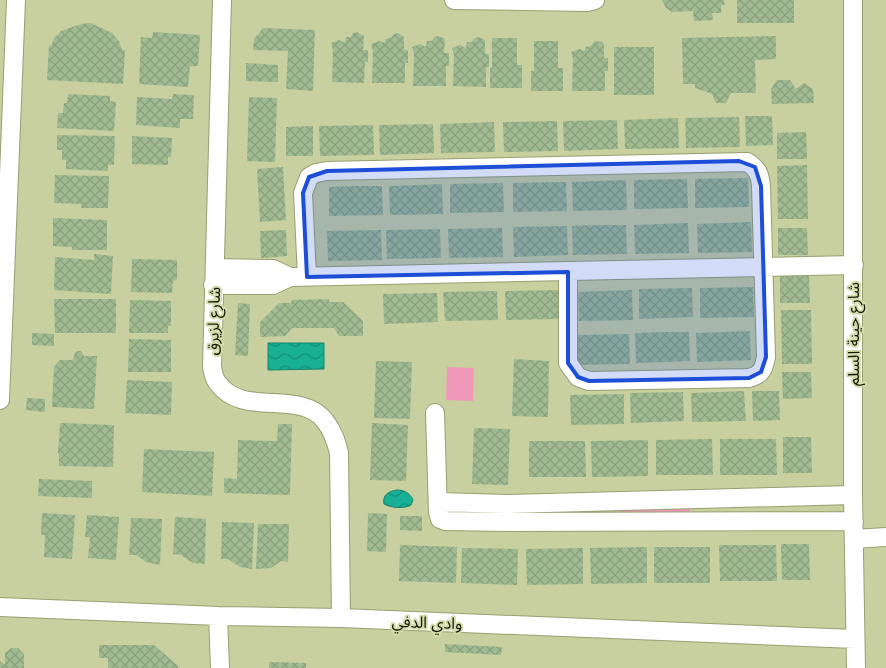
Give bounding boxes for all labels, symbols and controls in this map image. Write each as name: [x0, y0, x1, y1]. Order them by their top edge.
street label: شارع حينة السلم: [845, 282, 866, 386]
street label: شارع لزيرق: [204, 286, 227, 356]
street label: وادي الدفي: [391, 613, 463, 636]

